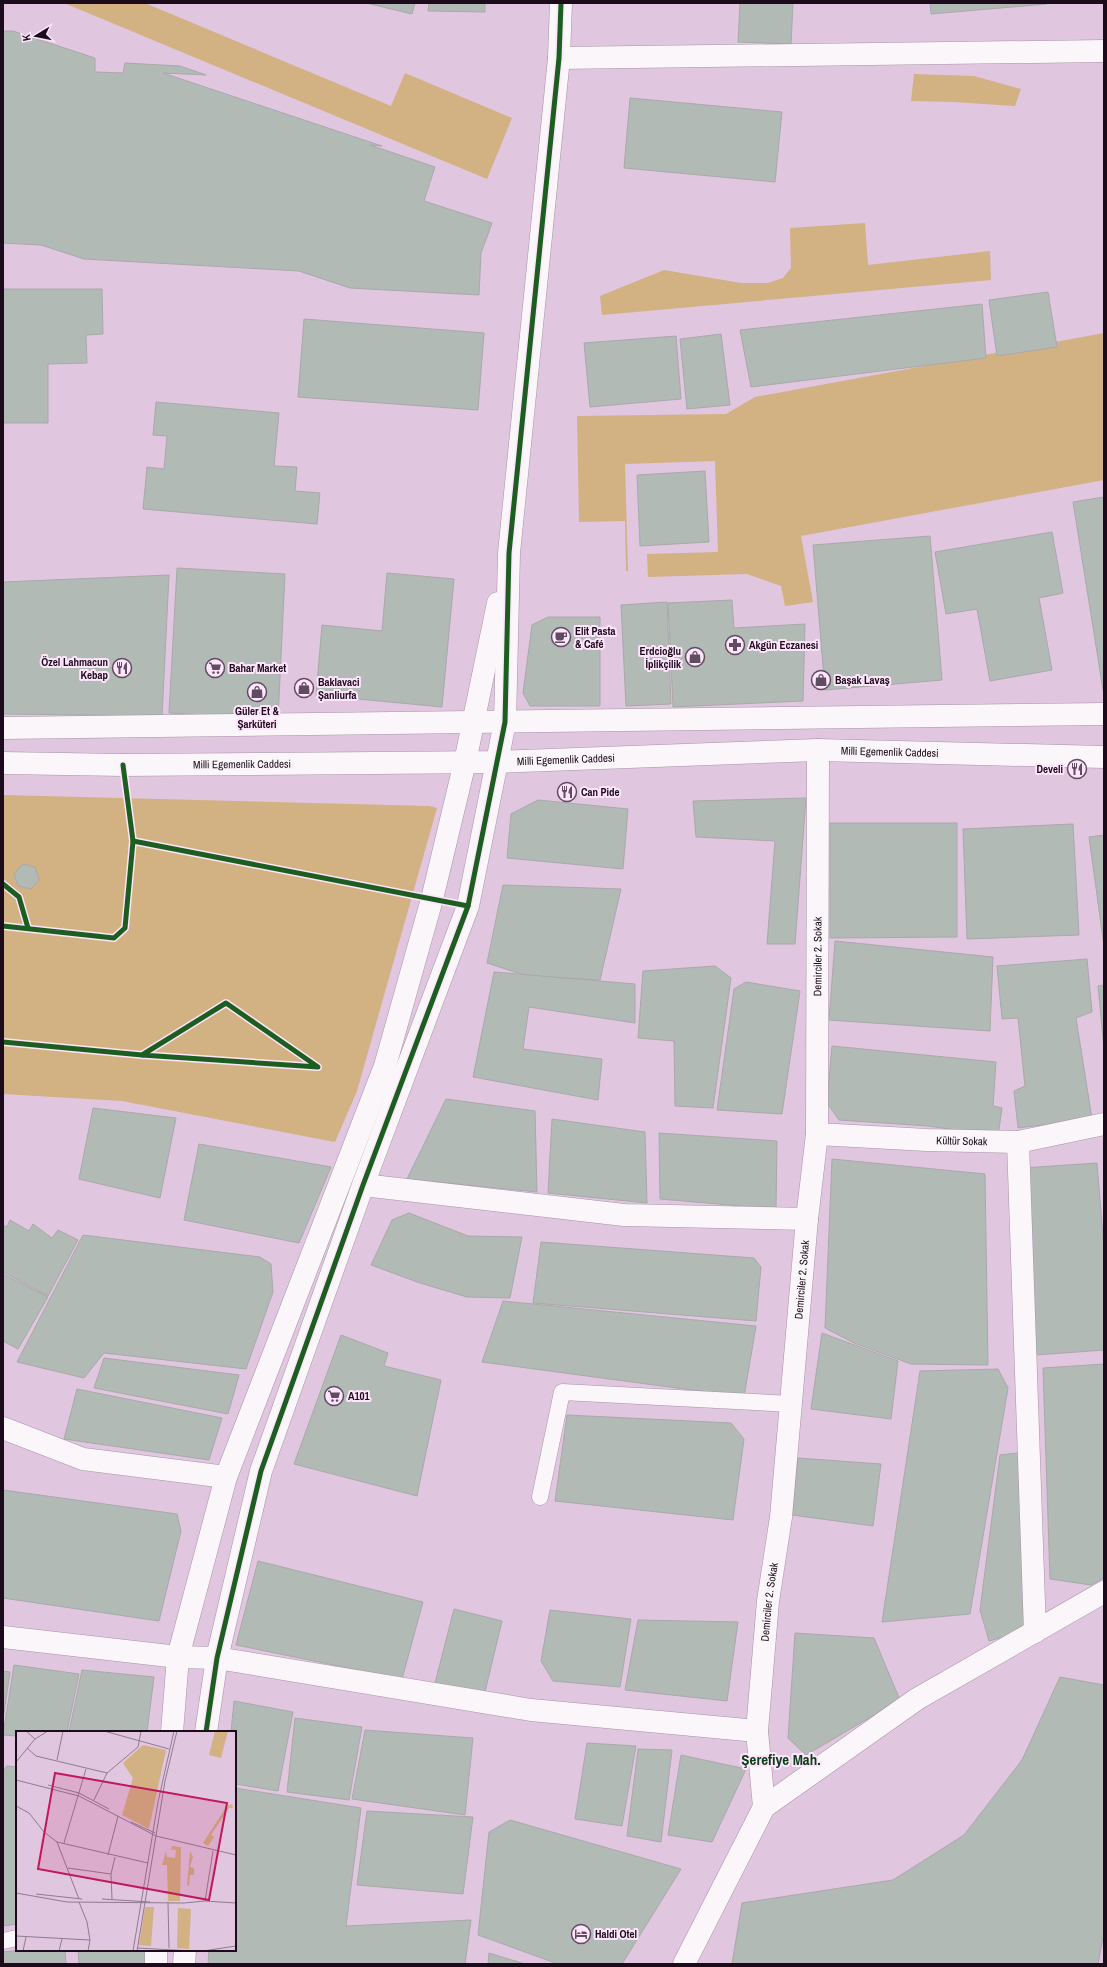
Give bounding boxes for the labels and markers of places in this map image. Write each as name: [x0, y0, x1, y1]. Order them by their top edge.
place label: Elit Pasta & Café: [575, 624, 616, 651]
cafe icon: Elit Pasta & Café: [550, 626, 572, 648]
pharmacy icon: Akgün Eczanesi: [724, 634, 746, 656]
place label: Akgün Eczanesi: [749, 638, 818, 652]
place label: Erdcioğlu İplikçilik: [639, 644, 682, 671]
shop icon: Erdcioğlu İplikçilik: [684, 646, 706, 668]
place label: Özel Lahmacun Kebap: [41, 655, 108, 682]
restaurant icon: Özel Lahmacun Kebap: [111, 657, 133, 679]
supermarket icon: Bahar Market: [204, 657, 226, 679]
place label: Bahar Market: [229, 661, 286, 675]
shop icon: Başak Lavaş: [810, 669, 832, 691]
place label: Başak Lavaş: [835, 673, 890, 687]
place label: Baklavaci Şanliurfa: [318, 675, 360, 702]
shop icon: Baklavaci Şanliurfa: [293, 677, 315, 699]
shop icon: Güler Et & Şarküteri: [246, 681, 268, 703]
place label: Güler Et & Şarküteri: [235, 704, 280, 731]
restaurant icon: Develi: [1066, 758, 1088, 780]
place label: Develi: [1036, 762, 1063, 776]
restaurant icon: Can Pide: [556, 781, 578, 803]
place label: Can Pide: [581, 785, 620, 799]
supermarket icon: A101: [323, 1385, 345, 1407]
place label: A101: [348, 1389, 370, 1403]
hotel icon: Haldi Otel: [570, 1923, 592, 1945]
place label: Haldi Otel: [595, 1927, 637, 1941]

